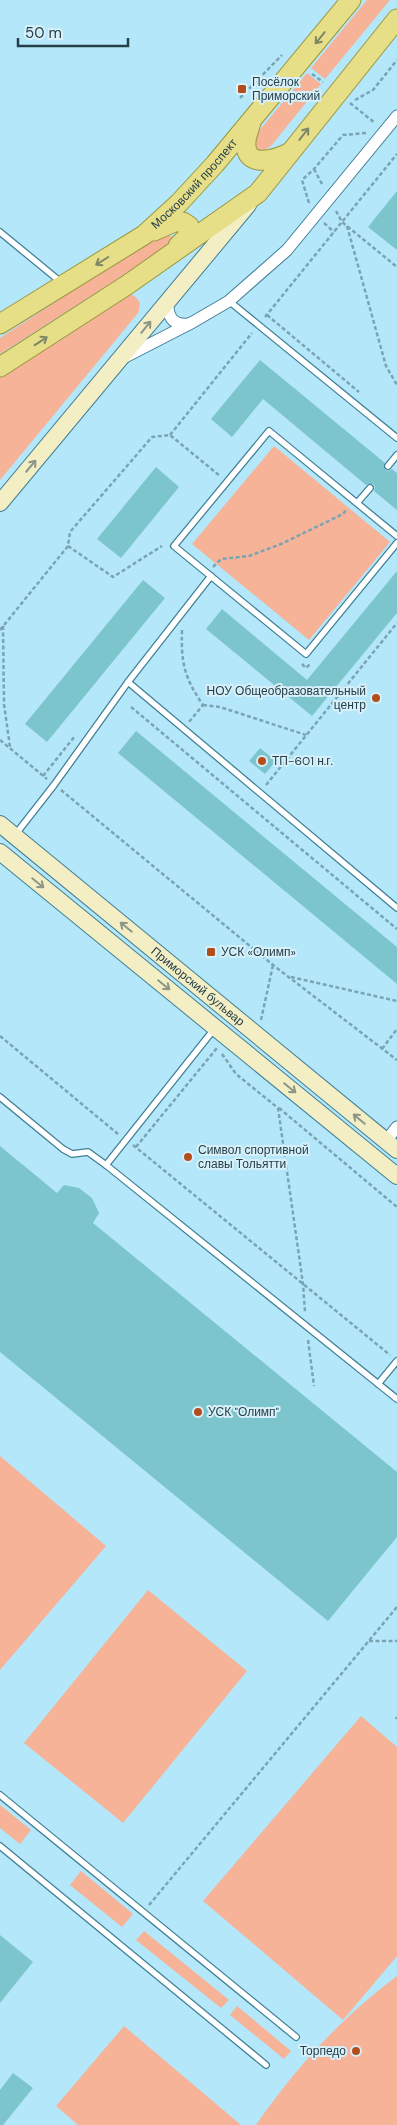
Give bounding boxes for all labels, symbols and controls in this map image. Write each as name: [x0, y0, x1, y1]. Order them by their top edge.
scale bar: [18, 15, 128, 47]
text: 50 m: [25, 23, 62, 43]
one-way arrow: [314, 31, 325, 44]
place label: Посёлок Приморский: [252, 74, 320, 104]
marker: Посёлок Приморский: [236, 83, 248, 95]
one-way arrow: [299, 128, 310, 141]
street label: Московский проспект: [148, 135, 241, 233]
one-way arrow: [96, 256, 110, 266]
one-way arrow: [140, 320, 151, 333]
one-way arrow: [34, 335, 48, 345]
one-way arrow: [26, 459, 37, 472]
place label: НОУ Общеобразовательный центр: [207, 683, 366, 713]
marker: НОУ Общеобразовательный центр: [370, 692, 382, 704]
place label: ТП-601 н.г.: [272, 753, 333, 769]
marker: ТП-601 н.г.: [256, 755, 268, 767]
one-way arrow: [31, 877, 44, 888]
one-way arrow: [120, 922, 133, 933]
street label: Приморский бульвар: [148, 943, 248, 1030]
place label: УСК «Олимп»: [221, 944, 296, 960]
marker: УСК «Олимп»: [205, 946, 217, 958]
one-way arrow: [157, 979, 170, 990]
one-way arrow: [283, 1082, 296, 1093]
one-way arrow: [353, 1114, 366, 1125]
place label: Символ спортивной славы Тольятти: [198, 1142, 309, 1172]
marker: Символ спортивной славы Тольятти: [182, 1151, 194, 1163]
place label: УСК "Олимп": [208, 1404, 280, 1420]
marker: УСК "Олимп": [192, 1406, 204, 1418]
place label: Торпедо: [300, 2043, 346, 2059]
marker: Торпедо: [350, 2045, 362, 2057]

